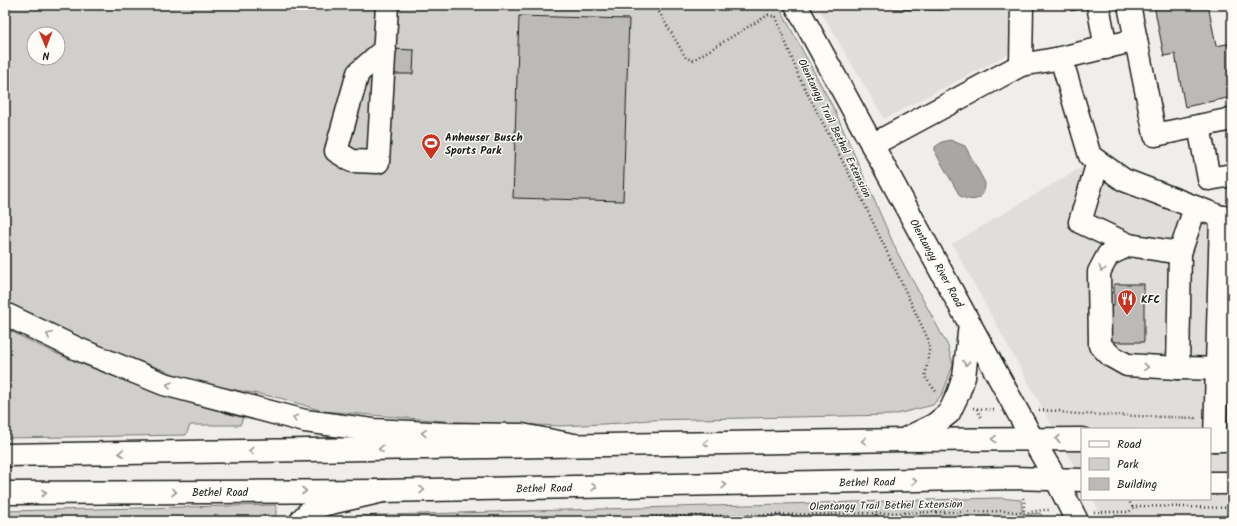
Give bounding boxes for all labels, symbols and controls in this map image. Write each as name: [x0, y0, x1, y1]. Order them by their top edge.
north arrow: [26, 26, 66, 66]
text: N: [42, 46, 50, 64]
street label: Olentangy Trail Bethel Extension: [792, 56, 876, 201]
place label: Anheuser Busch Sports Park: [445, 129, 523, 160]
sports icon: Anheuser Busch Sports Park: [420, 132, 442, 160]
street label: Olentangy River Road: [904, 216, 968, 312]
one-way arrow: [1098, 265, 1106, 272]
restaurant icon: KFC: [1116, 288, 1138, 316]
place label: KFC: [1141, 291, 1161, 309]
one-way arrow: [46, 332, 54, 340]
one-way arrow: [962, 360, 971, 366]
one-way arrow: [1143, 363, 1149, 372]
one-way arrow: [166, 381, 173, 390]
one-way arrow: [292, 415, 298, 423]
legend: [1081, 428, 1211, 500]
one-way arrow: [421, 429, 427, 437]
one-way arrow: [991, 435, 997, 443]
one-way arrow: [1055, 435, 1061, 444]
text: Road: [1117, 435, 1142, 454]
one-way arrow: [861, 437, 867, 445]
one-way arrow: [703, 439, 709, 447]
one-way arrow: [378, 445, 384, 453]
one-way arrow: [248, 447, 254, 455]
one-way arrow: [118, 449, 124, 457]
text: Park: [1117, 455, 1139, 474]
street label: Bethel Road: [839, 474, 896, 492]
text: Building: [1117, 475, 1157, 494]
one-way arrow: [911, 476, 917, 485]
street label: Bethel Road: [516, 480, 573, 498]
one-way arrow: [721, 481, 727, 489]
one-way arrow: [591, 483, 597, 491]
street label: Bethel Road: [192, 484, 249, 502]
one-way arrow: [419, 486, 425, 494]
one-way arrow: [301, 487, 307, 495]
one-way arrow: [171, 488, 177, 496]
one-way arrow: [41, 489, 47, 497]
street label: Olentangy Trail Bethel Extension: [809, 496, 963, 516]

